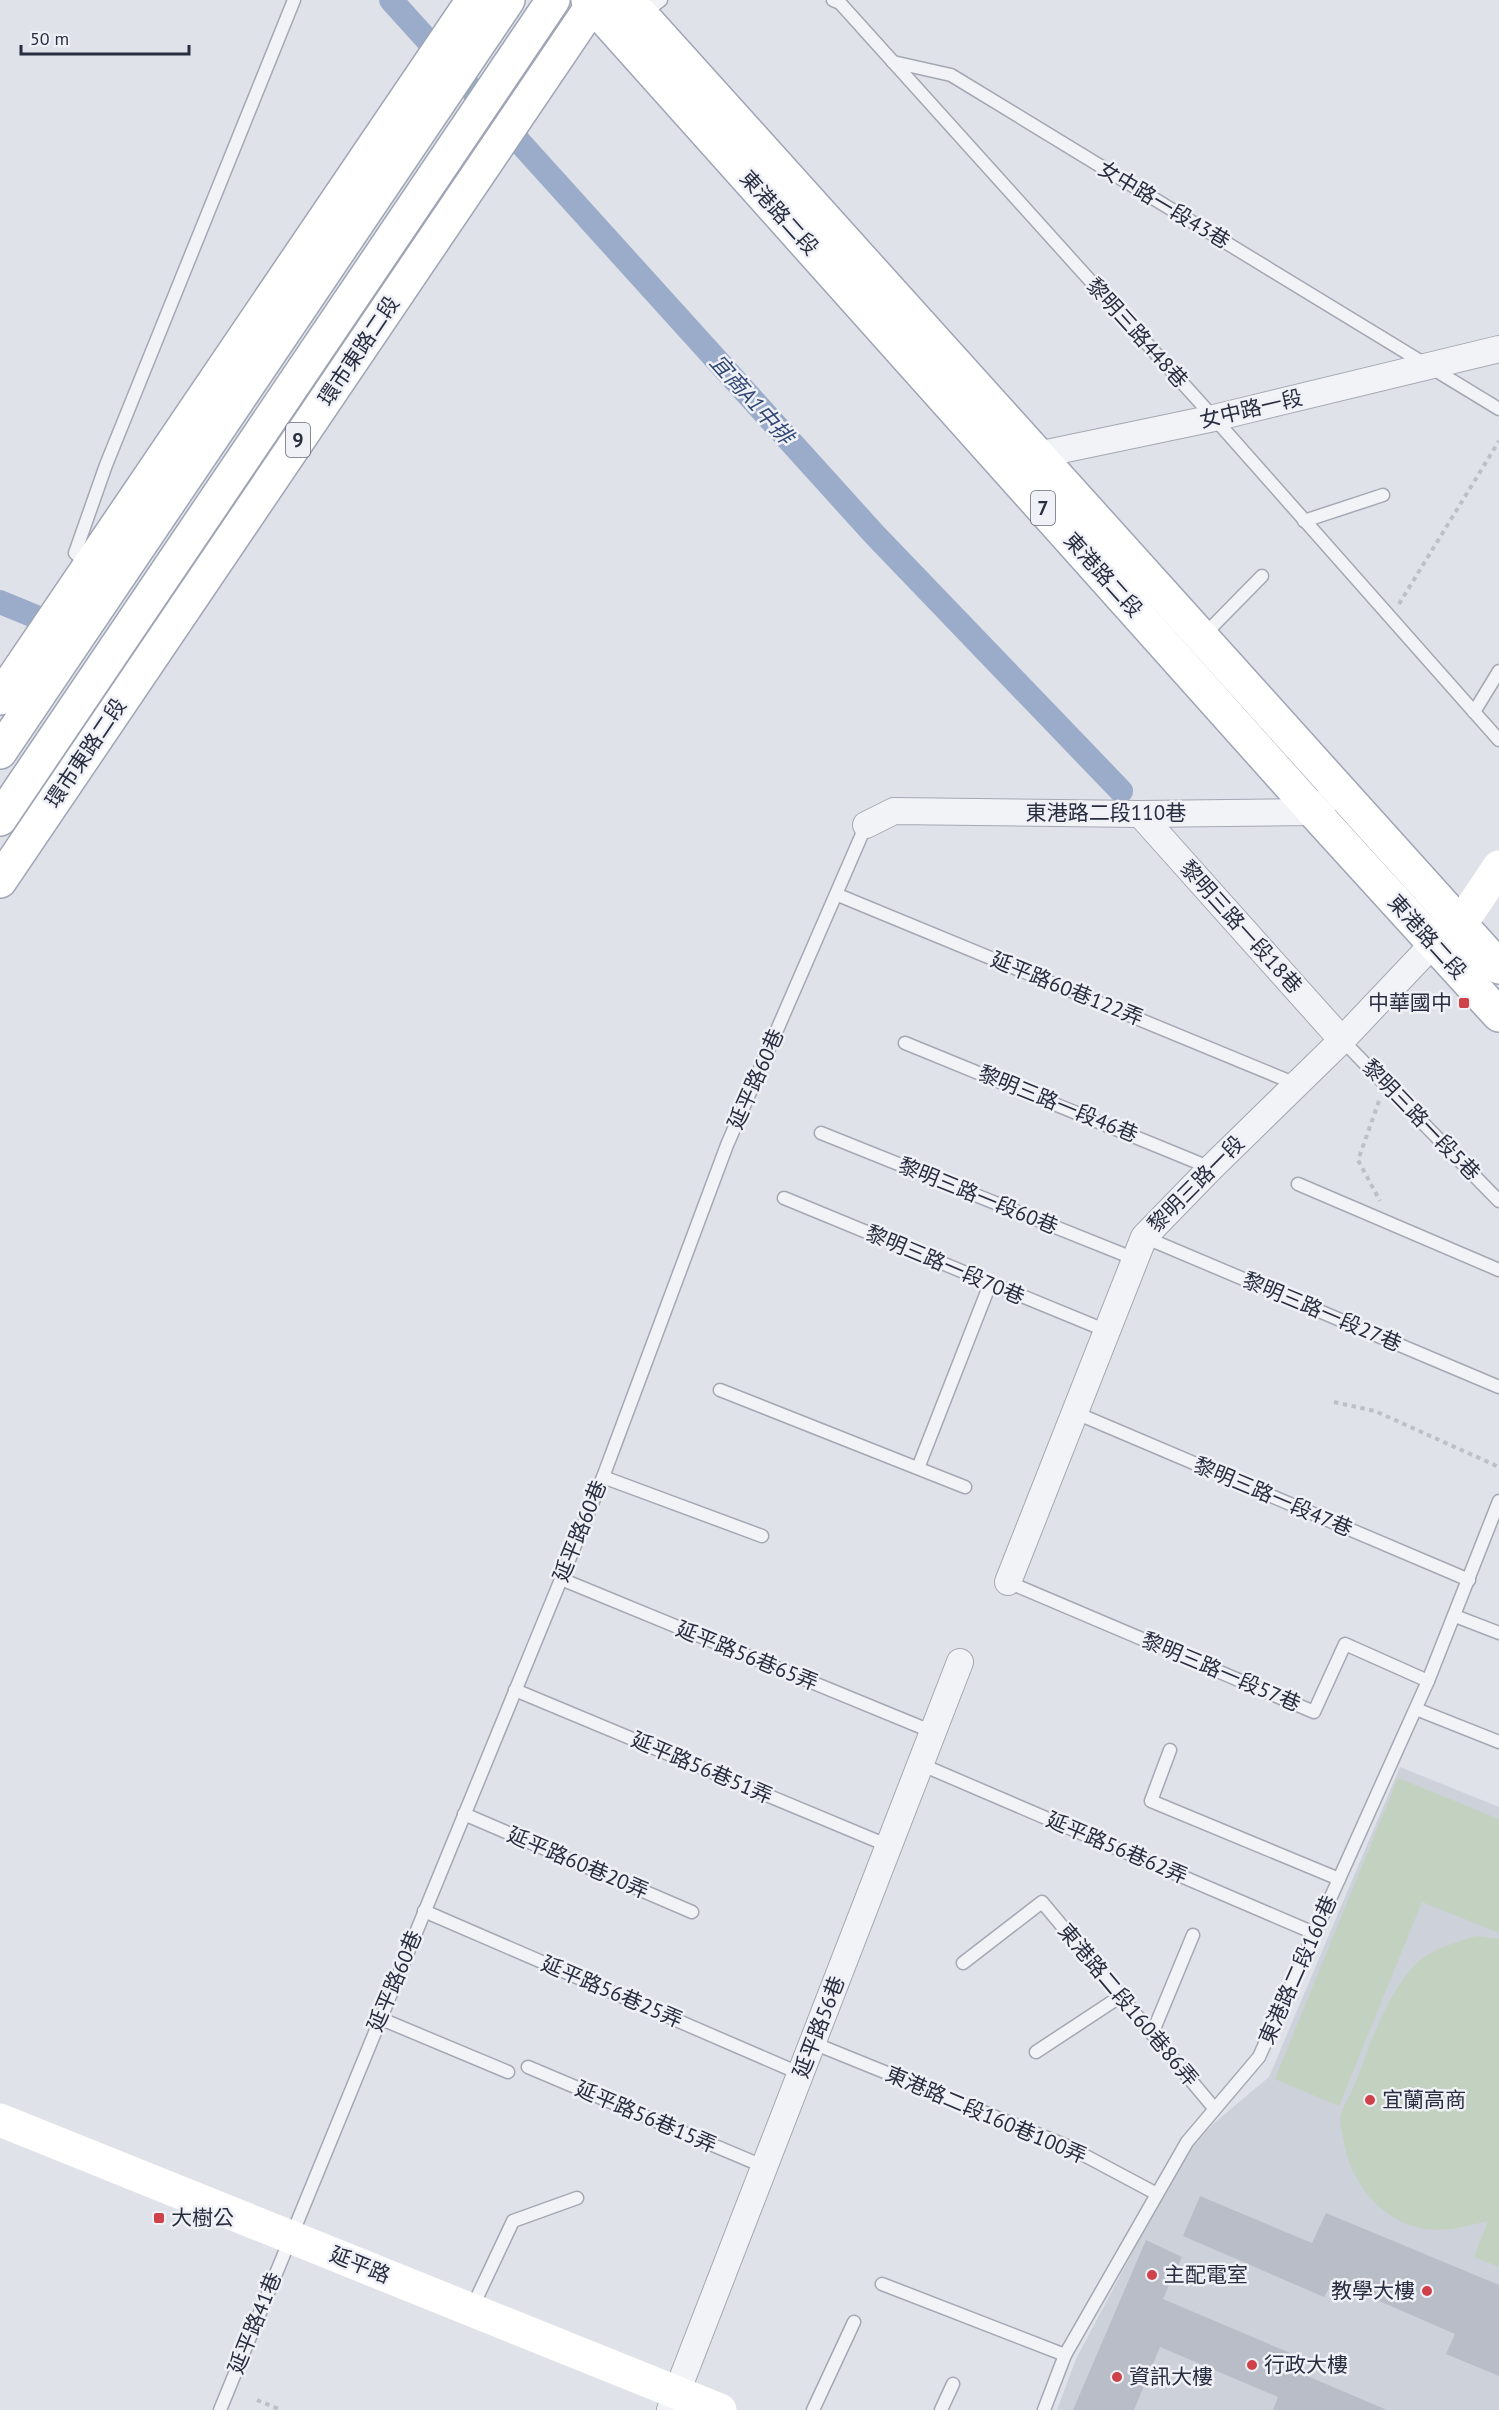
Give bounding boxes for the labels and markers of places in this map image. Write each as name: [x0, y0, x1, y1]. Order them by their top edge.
place label: 中華國中: [1368, 989, 1452, 1016]
marker: 中華國中: [1457, 996, 1471, 1010]
place label: 宜蘭高商: [1382, 2086, 1466, 2113]
marker: 宜蘭高商: [1363, 2093, 1377, 2107]
place label: 大樹公: [171, 2204, 234, 2231]
marker: 大樹公: [152, 2211, 166, 2225]
place label: 主配電室: [1164, 2261, 1248, 2288]
marker: 主配電室: [1145, 2268, 1159, 2282]
place label: 教學大樓: [1331, 2277, 1415, 2304]
marker: 教學大樓: [1420, 2284, 1434, 2298]
place label: 行政大樓: [1264, 2351, 1348, 2378]
marker: 行政大樓: [1245, 2358, 1259, 2372]
place label: 資訊大樓: [1129, 2363, 1213, 2390]
marker: 資訊大樓: [1110, 2370, 1124, 2384]

